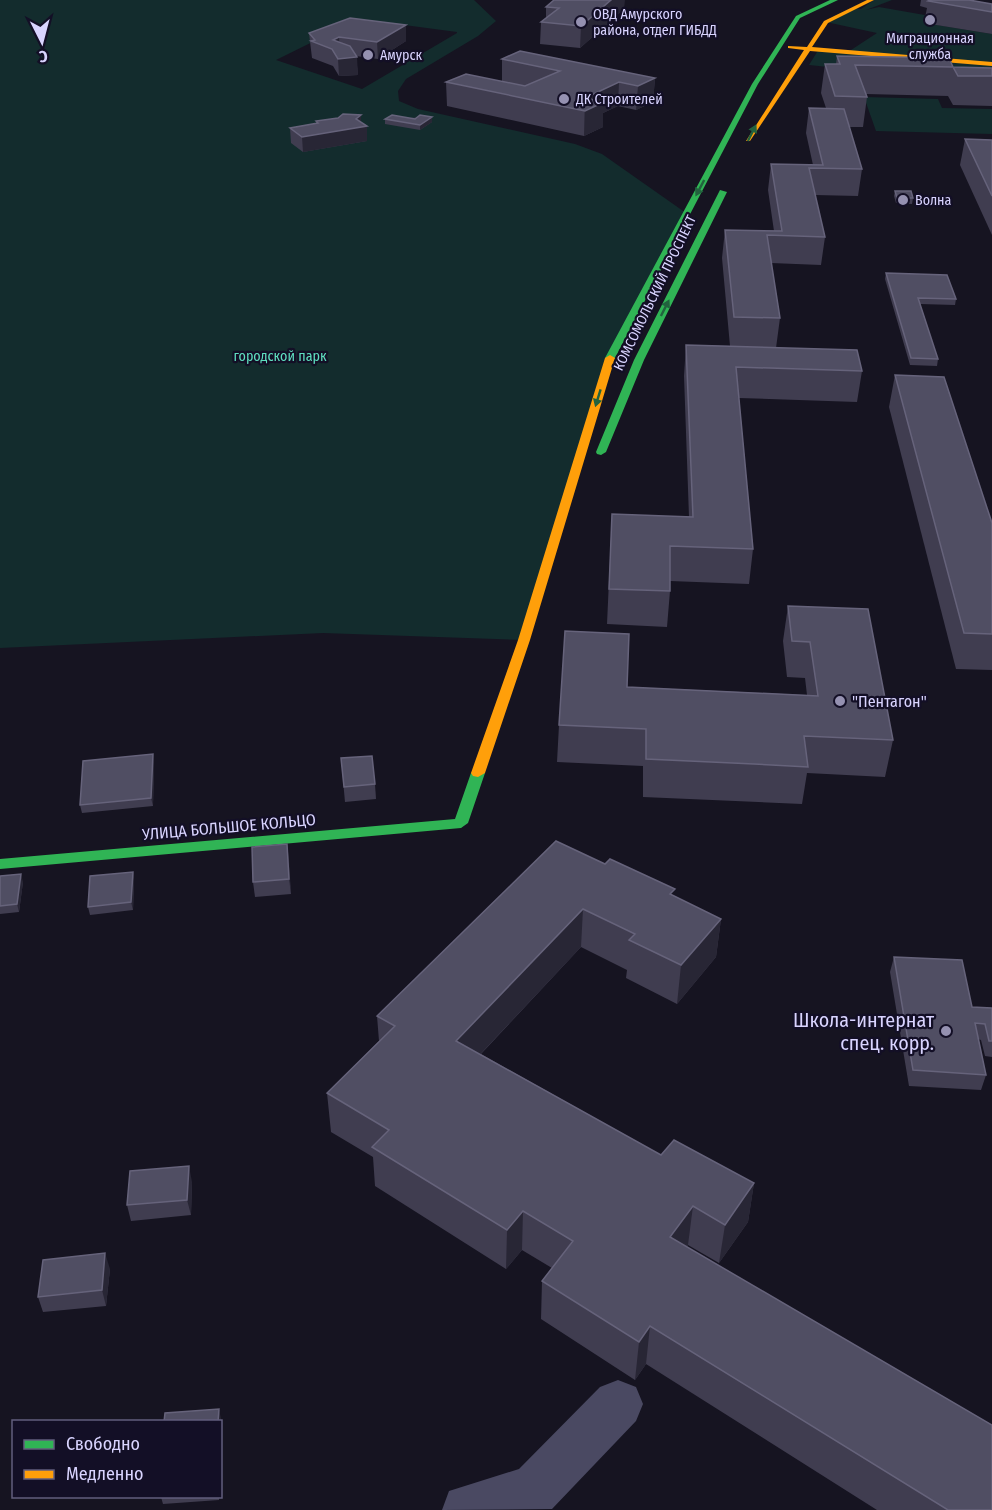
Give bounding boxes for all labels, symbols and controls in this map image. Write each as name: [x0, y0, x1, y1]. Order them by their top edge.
place label: ОВД Амурского района, отдел ГИБДД: [593, 6, 717, 39]
north arrow: [12, 12, 72, 72]
marker: Миграционная служба: [923, 13, 937, 27]
marker: ОВД Амурского района, отдел ГИБДД: [574, 15, 588, 29]
place label: Миграционная служба: [886, 30, 974, 63]
text: С: [38, 47, 49, 66]
place label: Амурск: [380, 47, 423, 64]
marker: Амурск: [361, 48, 375, 62]
place label: ДК Строителей: [575, 91, 663, 108]
marker: ДК Строителей: [557, 92, 571, 106]
one-way arrow: [747, 124, 757, 141]
one-way arrow: [695, 180, 705, 197]
place label: Волна: [915, 192, 952, 209]
marker: Волна: [896, 193, 910, 207]
street label: КОМСОМОЛЬСКИЙ ПРОСПЕКТ: [610, 212, 700, 373]
one-way arrow: [660, 299, 670, 316]
park label: городской парк: [233, 348, 327, 365]
one-way arrow: [593, 389, 602, 407]
place label: "Пентагон": [852, 692, 927, 711]
marker: "Пентагон": [833, 694, 847, 708]
street label: УЛИЦА БОЛЬШОЕ КОЛЬЦО: [140, 810, 317, 844]
place label: Школа-интернат спец. корр.: [793, 1008, 935, 1055]
marker: Школа-интернат спец. корр.: [939, 1024, 953, 1038]
legend: [12, 1420, 222, 1498]
text: Свободно: [66, 1433, 140, 1455]
text: Медленно: [66, 1463, 144, 1485]

